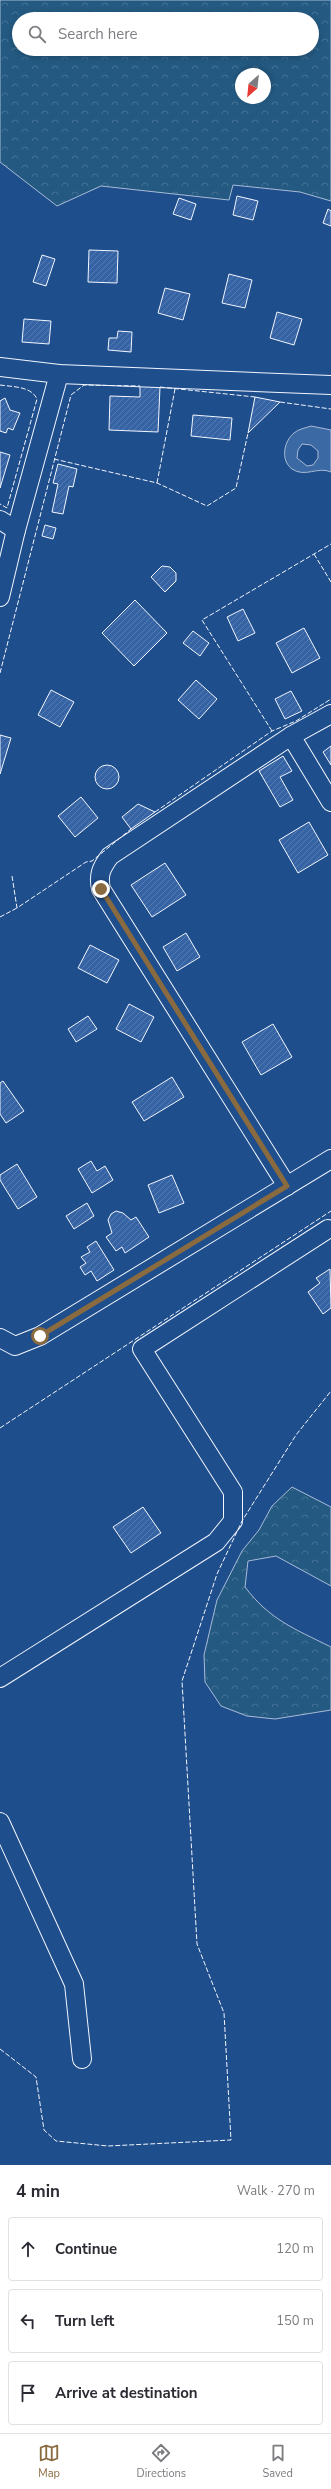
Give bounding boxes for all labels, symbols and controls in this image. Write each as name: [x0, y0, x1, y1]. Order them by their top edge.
search box: [12, 12, 319, 56]
icon: search: [26, 23, 48, 45]
text: Search here: [58, 24, 138, 44]
north arrow: [235, 68, 271, 104]
route end: [92, 880, 110, 898]
route start: [31, 1327, 49, 1345]
text: 4 min: [16, 2180, 60, 2203]
text: Walk · 270 m: [237, 2182, 315, 2200]
icon: ahead: [17, 2238, 39, 2260]
text: Continue: [55, 2239, 117, 2259]
text: 120 m: [276, 2240, 314, 2258]
icon: left: [17, 2310, 39, 2332]
text: Turn left: [55, 2311, 114, 2331]
text: 150 m: [276, 2312, 314, 2330]
icon: arrive: [17, 2382, 39, 2404]
text: Arrive at destination: [55, 2383, 198, 2403]
tab: Map: [38, 2442, 60, 2481]
tab: Directions: [136, 2442, 186, 2481]
tab: Saved: [262, 2442, 293, 2481]

